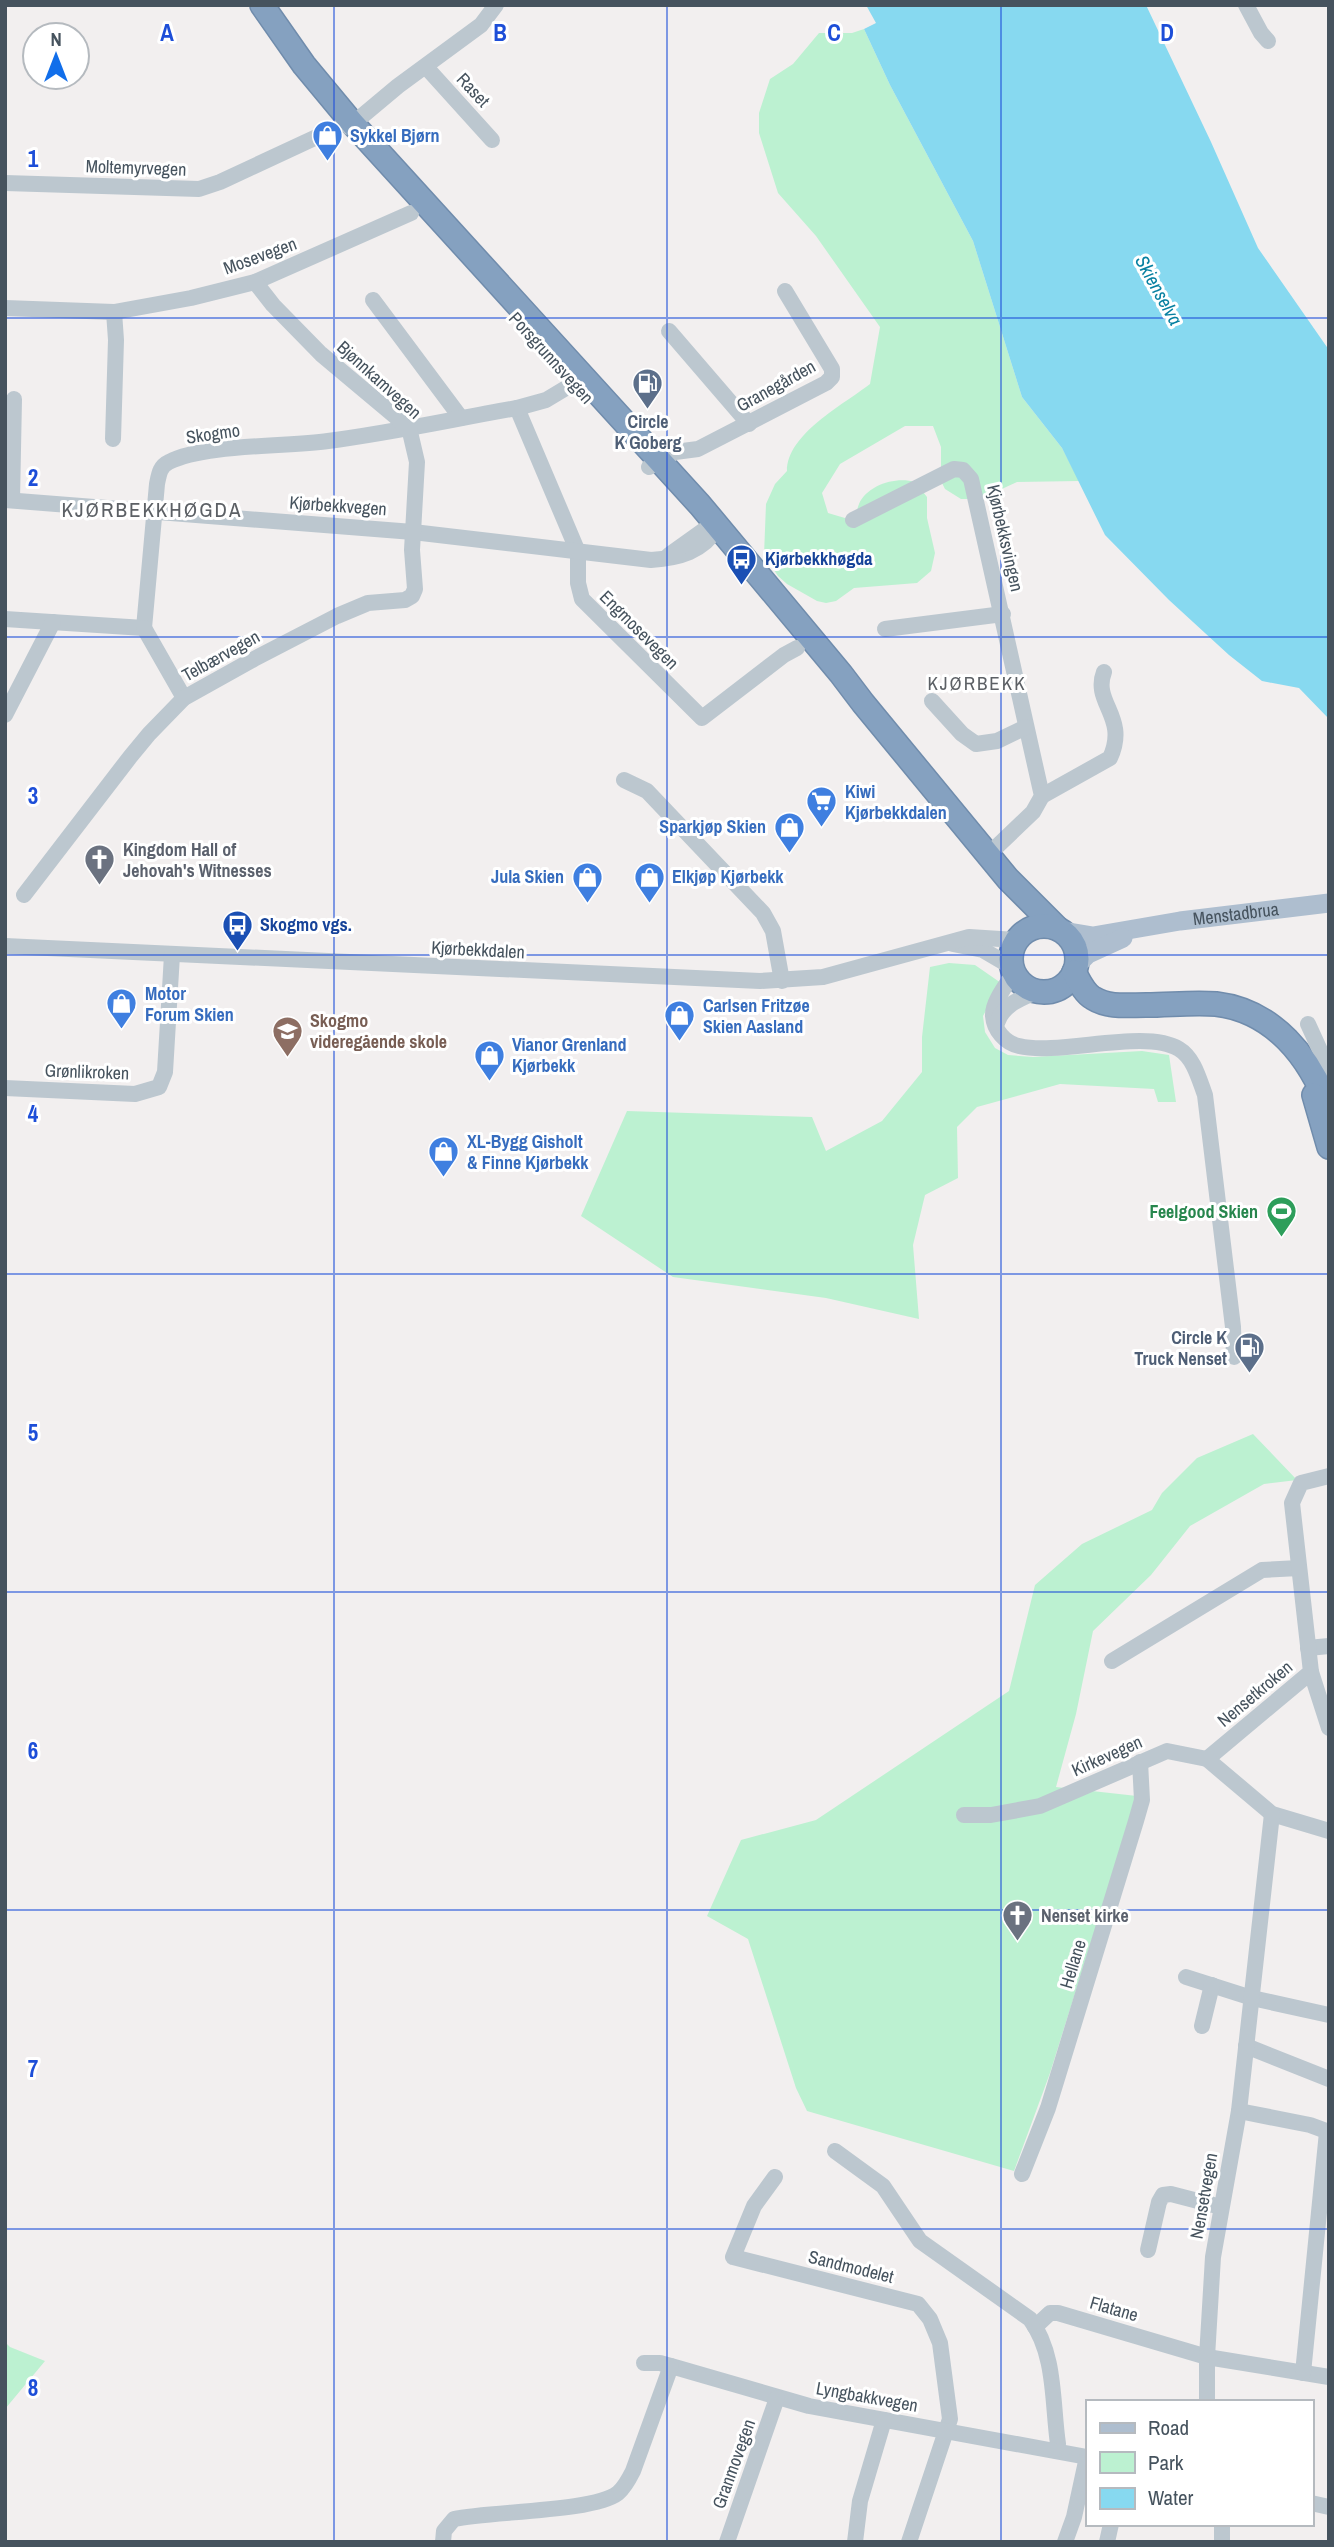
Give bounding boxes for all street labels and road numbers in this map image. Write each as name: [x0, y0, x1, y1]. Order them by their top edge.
street label: Raset: [451, 67, 496, 112]
street label: Moltemyrvegen: [85, 153, 187, 182]
street label: Mosevegen: [220, 231, 300, 280]
street label: Porsgrunnsvegen: [503, 306, 599, 409]
street label: Bjønnkamvegen: [332, 335, 427, 424]
street label: Granegården: [732, 354, 820, 418]
street label: Skogmo: [184, 417, 241, 450]
street label: Kjørbekksvingen: [981, 482, 1030, 594]
street label: Kjørbekkvegen: [288, 490, 388, 521]
street label: Engmosevegen: [594, 585, 684, 675]
street label: Telbærvegen: [177, 624, 264, 687]
street label: Menstadbrua: [1192, 896, 1280, 931]
street label: Kjørbekkdalen: [431, 935, 525, 964]
street label: Grønlikroken: [44, 1058, 130, 1085]
street label: Nensetkroken: [1212, 1655, 1298, 1732]
street label: Kirkevegen: [1068, 1729, 1146, 1782]
street label: Hellane: [1053, 1936, 1092, 1991]
street label: Nensetvegen: [1184, 2151, 1223, 2241]
street label: Sandmodelet: [806, 2244, 896, 2289]
street label: Flatane: [1087, 2290, 1141, 2327]
street label: Lyngbakkvegen: [814, 2375, 920, 2418]
street label: Granmovegen: [706, 2416, 761, 2512]

